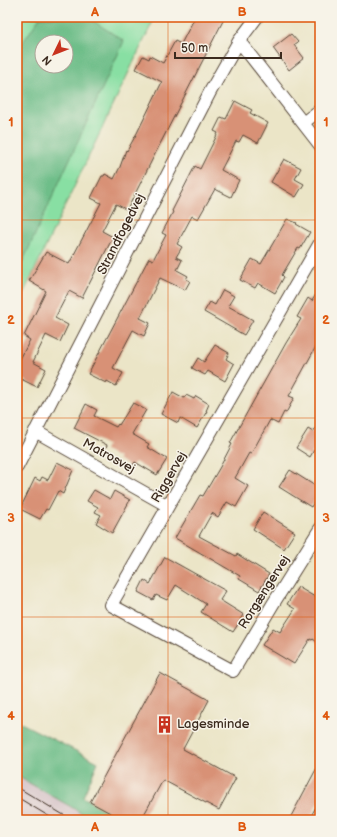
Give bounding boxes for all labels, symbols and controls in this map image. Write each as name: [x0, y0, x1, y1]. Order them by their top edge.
text: A: [90, 4, 99, 20]
text: B: [237, 4, 247, 20]
north arrow: [34, 34, 74, 74]
scale bar: [175, 34, 281, 60]
text: 50 m: [181, 41, 208, 56]
text: N: [39, 53, 55, 68]
text: 1: [8, 114, 14, 130]
text: 1: [323, 114, 329, 130]
street label: Strandfogedvej: [94, 191, 148, 277]
text: 2: [7, 312, 15, 328]
text: 2: [322, 312, 330, 328]
street label: Matrosvej: [80, 435, 138, 477]
street label: Riggervej: [148, 448, 190, 506]
text: 3: [7, 510, 15, 526]
text: 3: [322, 510, 330, 526]
street label: Rorgængervej: [235, 552, 293, 632]
text: 4: [7, 708, 15, 724]
text: 4: [322, 708, 330, 724]
building icon: Lagesminde: [154, 714, 174, 734]
place label: Lagesminde: [177, 716, 250, 732]
text: A: [90, 819, 99, 835]
text: B: [237, 819, 247, 835]

